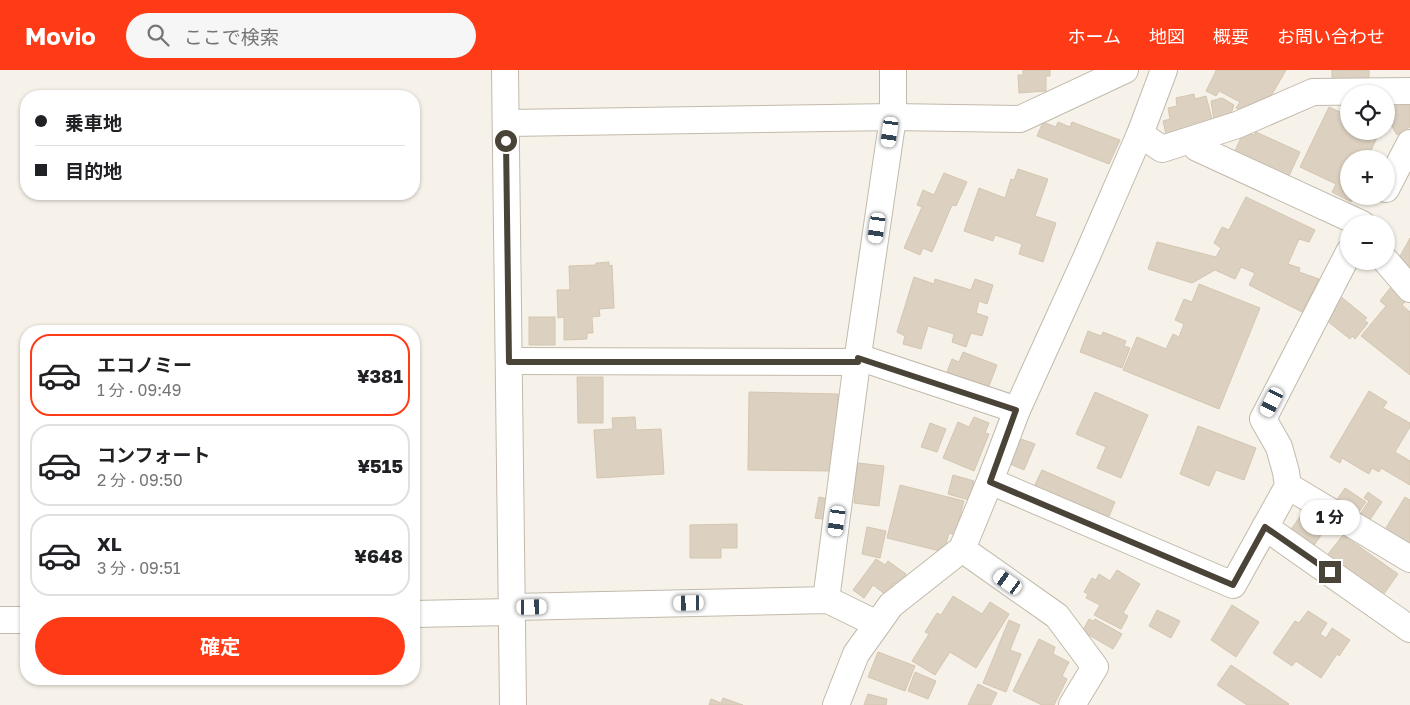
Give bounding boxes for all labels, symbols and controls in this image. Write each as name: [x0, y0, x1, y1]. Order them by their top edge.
search box: [126, 13, 476, 58]
text: Movio: [25, 21, 96, 50]
icon: search: [144, 21, 172, 49]
text: ここで検索: [184, 25, 279, 48]
text: ホーム: [1068, 25, 1121, 47]
text: 地図: [1149, 25, 1185, 47]
text: 概要: [1213, 25, 1249, 47]
text: お問い合わせ: [1277, 25, 1385, 47]
map controls: [1340, 85, 1395, 270]
button: locate: [1340, 85, 1395, 140]
text: 乗車地: [65, 111, 122, 134]
car: [880, 116, 899, 148]
route start: [495, 130, 517, 152]
button: +: [1340, 150, 1395, 205]
text: 目的地: [65, 159, 122, 182]
car: [867, 212, 886, 244]
button: −: [1340, 215, 1395, 270]
icon: car: [37, 353, 82, 398]
text: エコノミー: [97, 353, 192, 376]
text: ¥381: [357, 364, 403, 387]
text: 1 分 · 09:49: [97, 380, 181, 400]
car: [1258, 385, 1285, 419]
icon: car: [37, 443, 82, 488]
text: コンフォート: [97, 443, 210, 466]
text: ¥515: [357, 454, 403, 477]
text: 2 分 · 09:50: [97, 470, 183, 490]
callout: 1 分: [1300, 500, 1360, 534]
car: [827, 505, 846, 537]
text: 1 分: [1316, 507, 1344, 527]
text: XL: [97, 532, 122, 555]
icon: car: [37, 533, 82, 578]
text: ¥648: [354, 544, 403, 567]
text: 3 分 · 09:51: [97, 558, 181, 578]
route end: [1319, 561, 1341, 583]
car: [991, 567, 1024, 597]
car: [673, 595, 704, 611]
car: [516, 599, 547, 615]
button: 確定: [35, 617, 405, 675]

